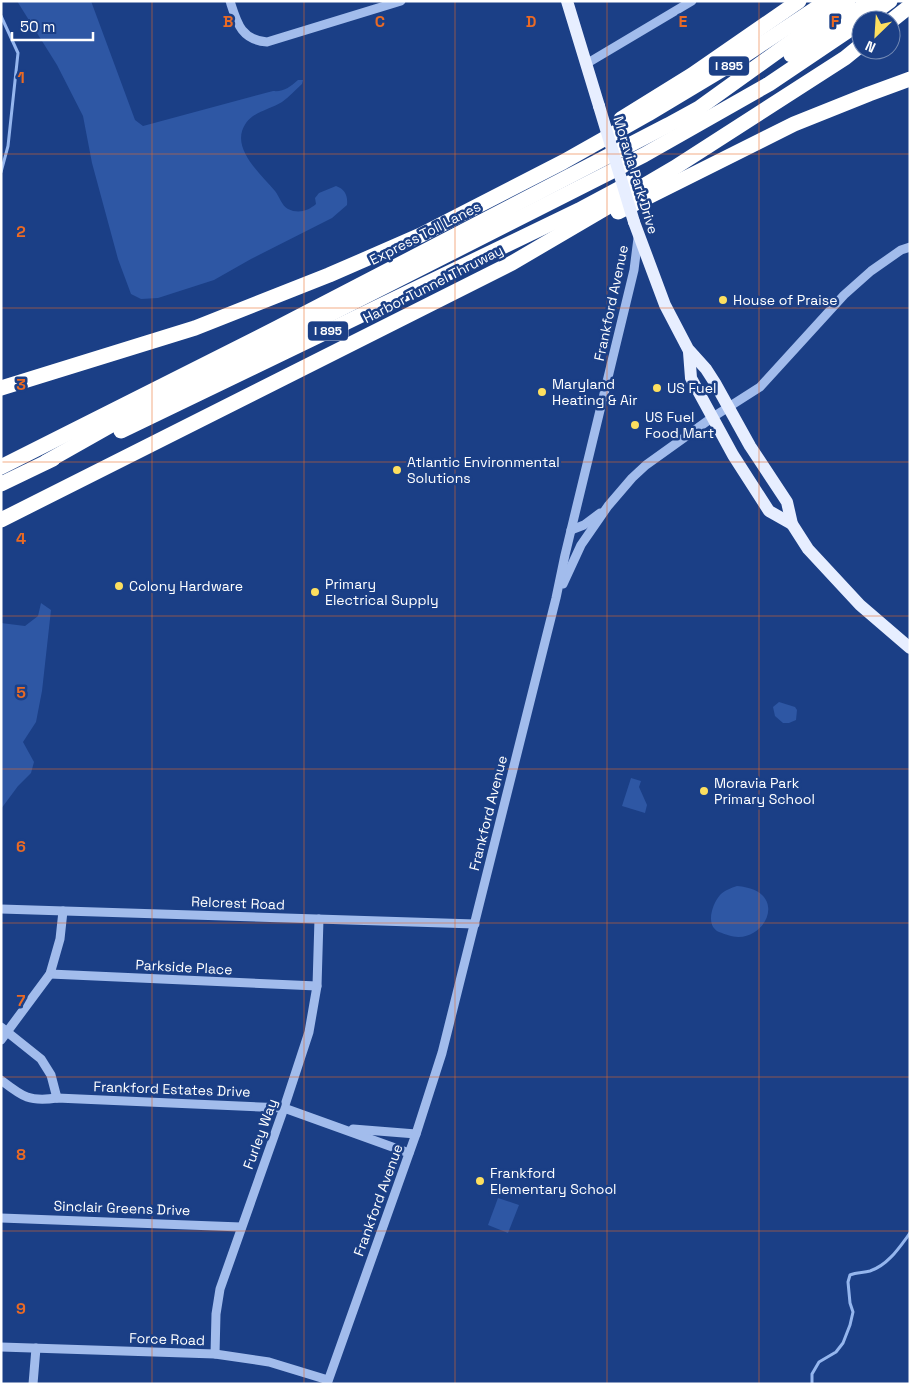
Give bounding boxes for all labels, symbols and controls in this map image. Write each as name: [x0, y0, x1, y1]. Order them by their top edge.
scale bar: [12, 10, 94, 42]
north arrow: [851, 10, 901, 60]
text: B: [223, 11, 233, 32]
text: C: [375, 11, 385, 32]
text: D: [526, 11, 536, 32]
text: E: [679, 11, 688, 32]
text: F: [831, 11, 840, 32]
text: 50 m: [20, 17, 55, 36]
text: N: [862, 37, 879, 57]
road number: I 895: [709, 56, 749, 76]
text: 1: [17, 67, 25, 88]
street label: Moravia Park Drive: [610, 114, 662, 236]
street label: Express Toll Lanes: [366, 197, 484, 269]
text: 2: [16, 221, 26, 242]
street label: Harbor Tunnel Thruway: [360, 241, 506, 327]
street label: Frankford Avenue: [590, 243, 632, 363]
place label: House of Praise: [733, 291, 837, 309]
marker: House of Praise: [717, 294, 729, 306]
road number: I 895: [308, 322, 348, 341]
text: 3: [16, 374, 26, 395]
place label: Maryland Heating & Air: [552, 375, 638, 409]
place label: US Fuel: [667, 379, 716, 397]
marker: US Fuel: [651, 382, 663, 394]
marker: Maryland Heating & Air: [536, 386, 548, 398]
place label: US Fuel Food Mart: [645, 408, 714, 442]
marker: US Fuel Food Mart: [629, 419, 641, 431]
place label: Atlantic Environmental Solutions: [407, 453, 560, 487]
marker: Atlantic Environmental Solutions: [391, 464, 403, 476]
text: 4: [16, 528, 26, 549]
place label: Primary Electrical Supply: [325, 575, 438, 609]
place label: Colony Hardware: [129, 577, 243, 595]
marker: Colony Hardware: [113, 580, 125, 592]
marker: Primary Electrical Supply: [309, 586, 321, 598]
text: 5: [16, 682, 26, 703]
street label: Frankford Avenue: [465, 753, 511, 873]
place label: Moravia Park Primary School: [714, 774, 815, 808]
marker: Moravia Park Primary School: [698, 785, 710, 797]
text: 6: [16, 836, 26, 857]
street label: Relcrest Road: [191, 892, 285, 914]
street label: Parkside Place: [135, 955, 233, 979]
text: 7: [17, 990, 26, 1011]
street label: Frankford Estates Drive: [93, 1077, 251, 1101]
street label: Furley Way: [239, 1096, 281, 1172]
street label: Frankford Avenue: [349, 1141, 407, 1259]
text: 8: [16, 1144, 26, 1165]
place label: Frankford Elementary School: [490, 1164, 616, 1198]
marker: Frankford Elementary School: [474, 1175, 486, 1187]
street label: Sinclair Greens Drive: [53, 1197, 191, 1219]
text: 9: [16, 1298, 26, 1319]
street label: Force Road: [129, 1329, 205, 1349]

